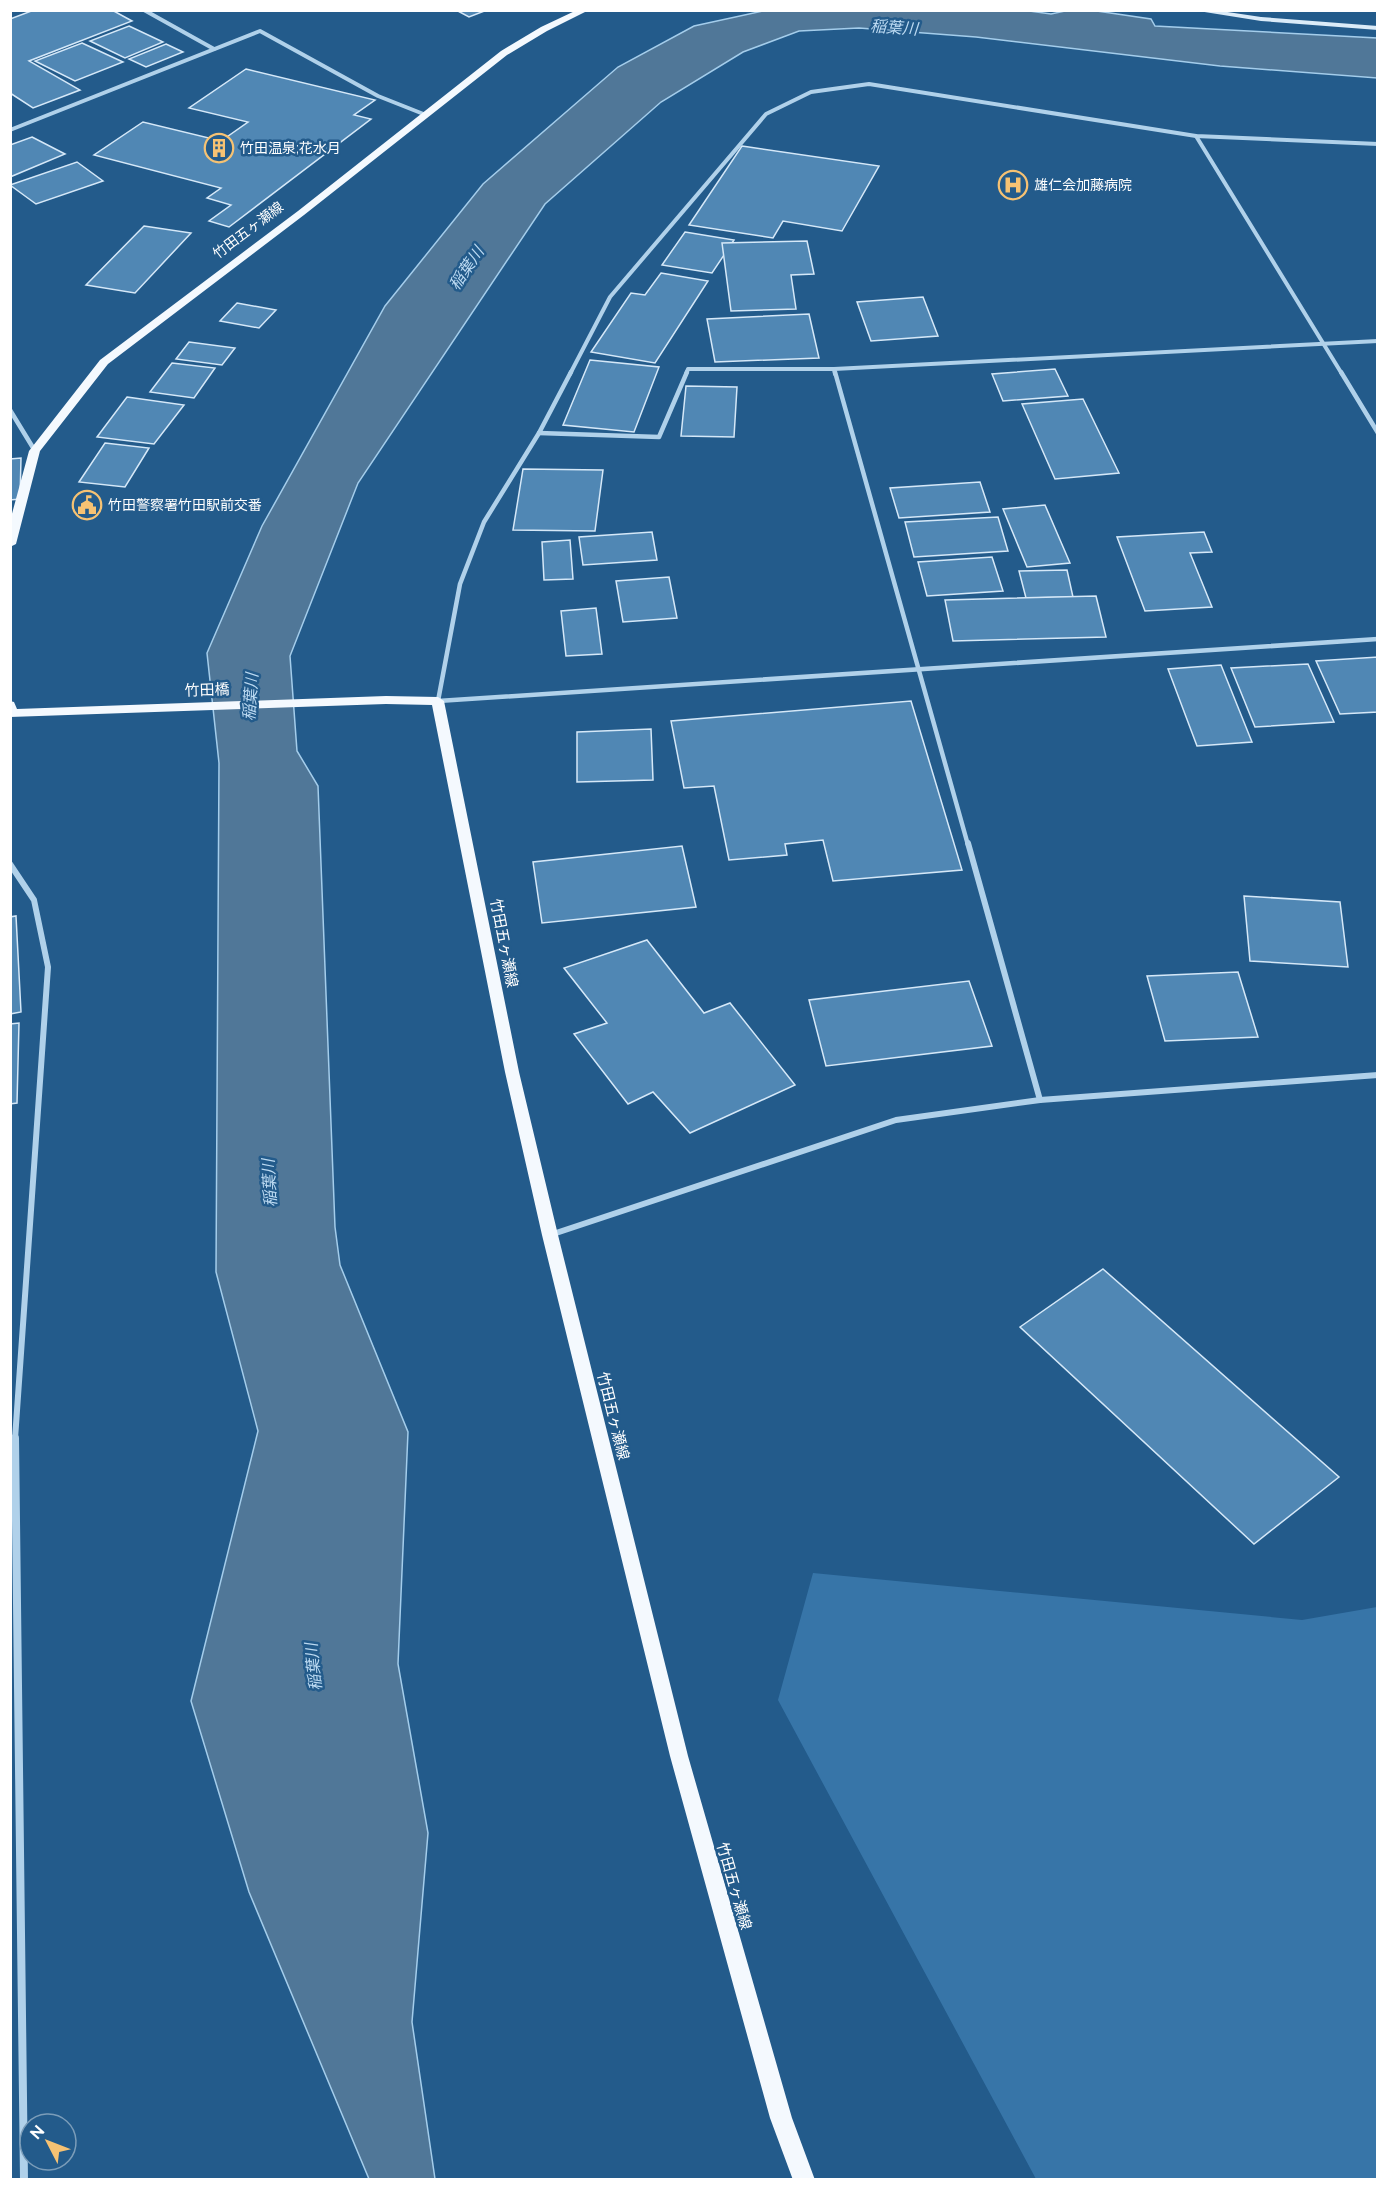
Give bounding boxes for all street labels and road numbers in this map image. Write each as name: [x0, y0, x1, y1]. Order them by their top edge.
street label: 竹田五ヶ瀬線: [210, 198, 286, 262]
street label: 竹田橋: [184, 680, 230, 700]
street label: 竹田五ヶ瀬線: [487, 897, 521, 989]
street label: 竹田五ヶ瀬線: [593, 1370, 633, 1462]
street label: 竹田五ヶ瀬線: [713, 1840, 755, 1932]

